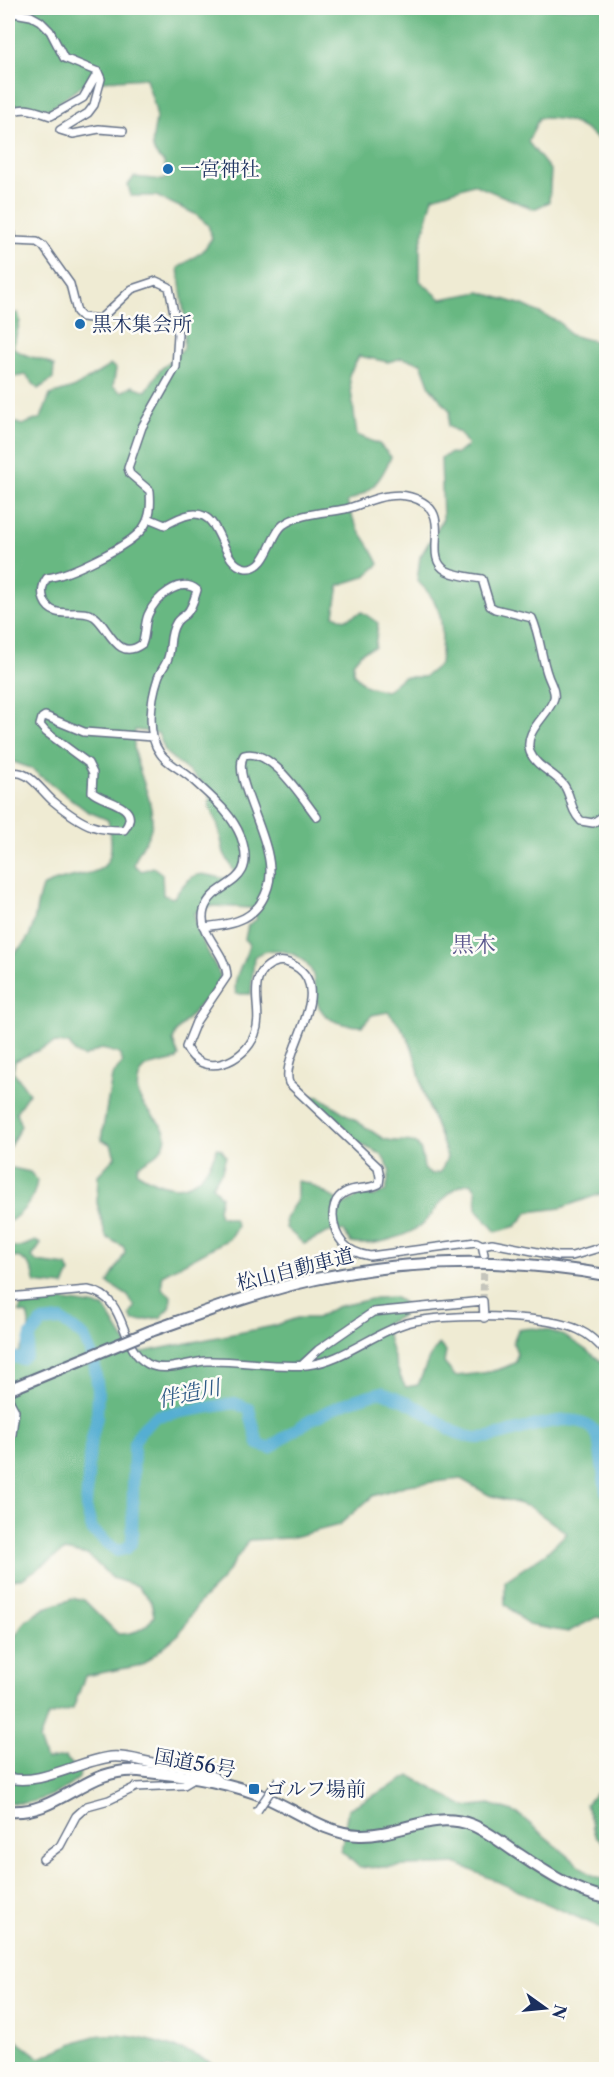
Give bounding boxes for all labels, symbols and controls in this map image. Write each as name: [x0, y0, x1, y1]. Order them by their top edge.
place label: 一宮神社: [180, 157, 260, 181]
marker: 一宮神社: [161, 162, 175, 176]
place label: 黒木集会所: [92, 312, 192, 336]
marker: 黒木集会所: [73, 317, 87, 331]
district label: 黒木: [452, 931, 496, 958]
street label: 松山自動車道: [234, 1243, 356, 1295]
water label: 伴造川: [156, 1374, 224, 1412]
street label: 国道56号: [152, 1744, 238, 1782]
place label: ゴルフ場前: [266, 1777, 366, 1801]
marker: ゴルフ場前: [247, 1782, 261, 1796]
north arrow: [515, 1978, 575, 2038]
text: N: [548, 2003, 571, 2021]

